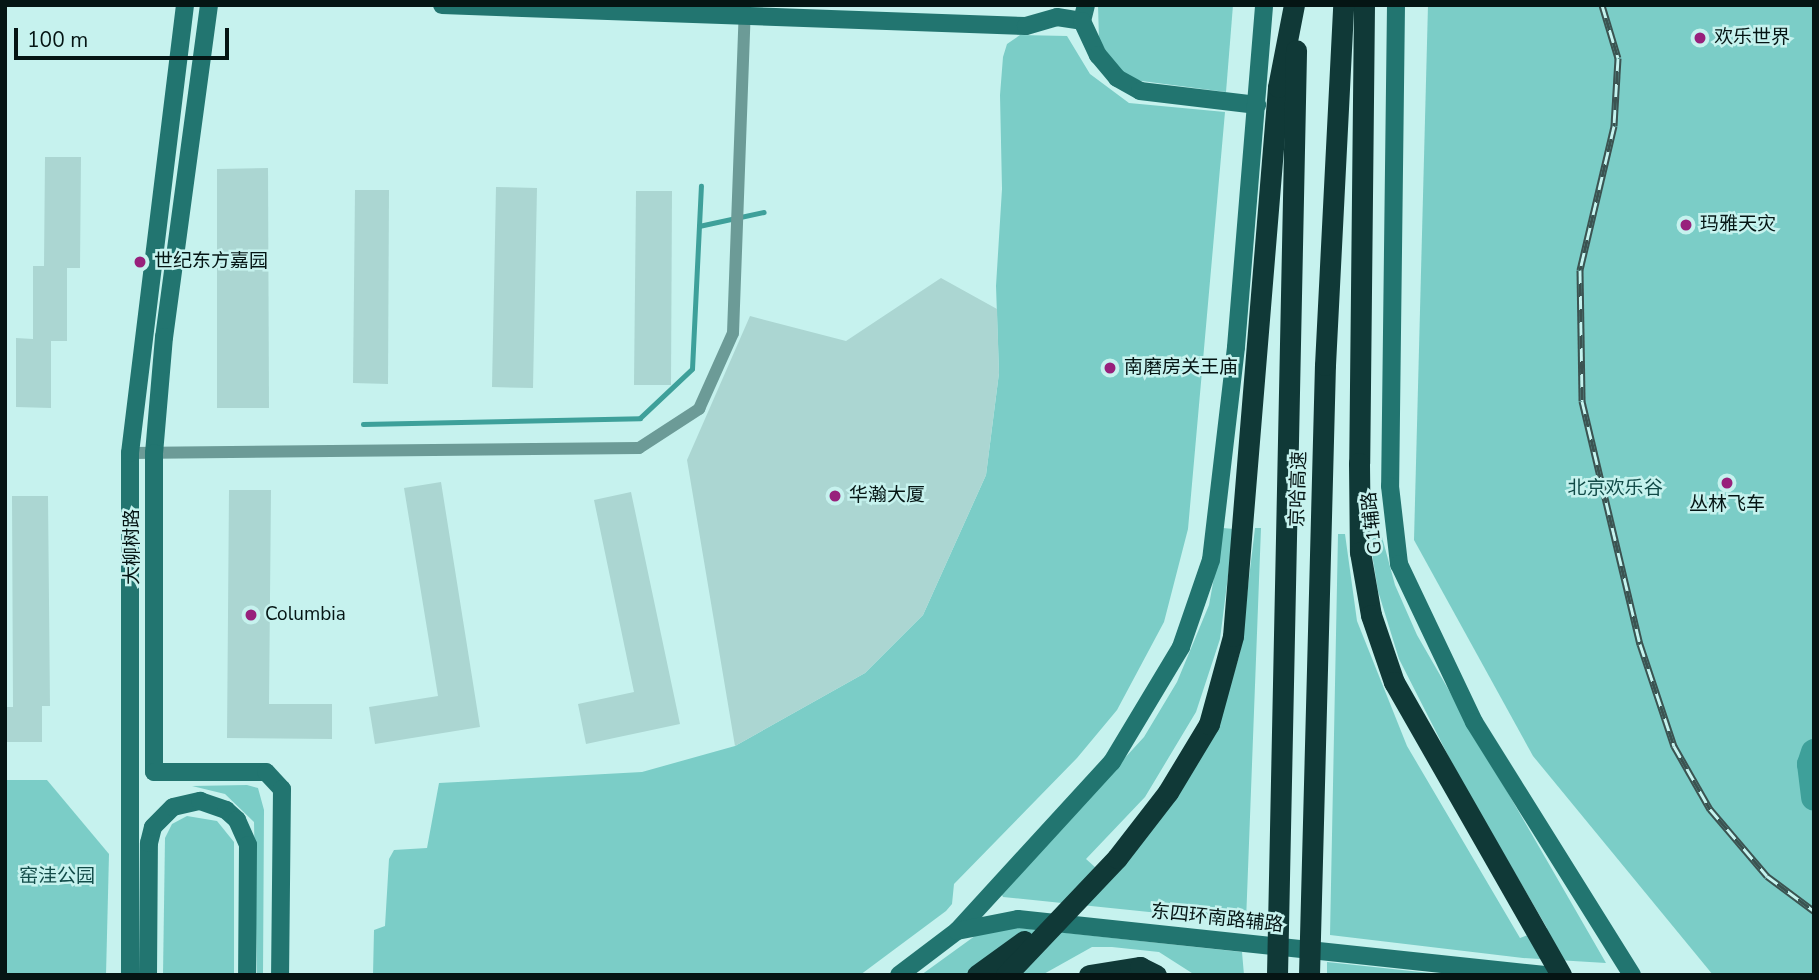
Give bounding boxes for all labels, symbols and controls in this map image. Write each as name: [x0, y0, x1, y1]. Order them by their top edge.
scale bar: [18, 14, 233, 58]
text: 100 m: [27, 26, 88, 54]
place label: 欢乐世界: [1714, 27, 1790, 49]
marker: 欢乐世界: [1692, 30, 1708, 46]
place label: 玛雅天灾: [1700, 214, 1776, 236]
marker: 玛雅天灾: [1678, 217, 1694, 233]
place label: 世纪东方嘉园: [154, 251, 268, 273]
marker: 世纪东方嘉园: [132, 254, 148, 270]
place label: 南磨房关王庙: [1124, 357, 1238, 379]
marker: 南磨房关王庙: [1102, 360, 1118, 376]
street label: 京哈高速: [1286, 451, 1312, 527]
marker: 丛林飞车: [1719, 475, 1735, 491]
park label: 北京欢乐谷: [1568, 478, 1662, 500]
place label: 华瀚大厦: [849, 485, 925, 507]
marker: 华瀚大厦: [827, 488, 843, 504]
street label: G1辅路: [1358, 490, 1388, 556]
place label: 丛林飞车: [1689, 494, 1765, 516]
street label: 大柳树路: [122, 509, 144, 585]
place label: Columbia: [265, 604, 346, 626]
marker: Columbia: [243, 607, 259, 623]
park label: 窑洼公园: [19, 866, 95, 888]
street label: 东四环南路辅路: [1150, 901, 1284, 937]

